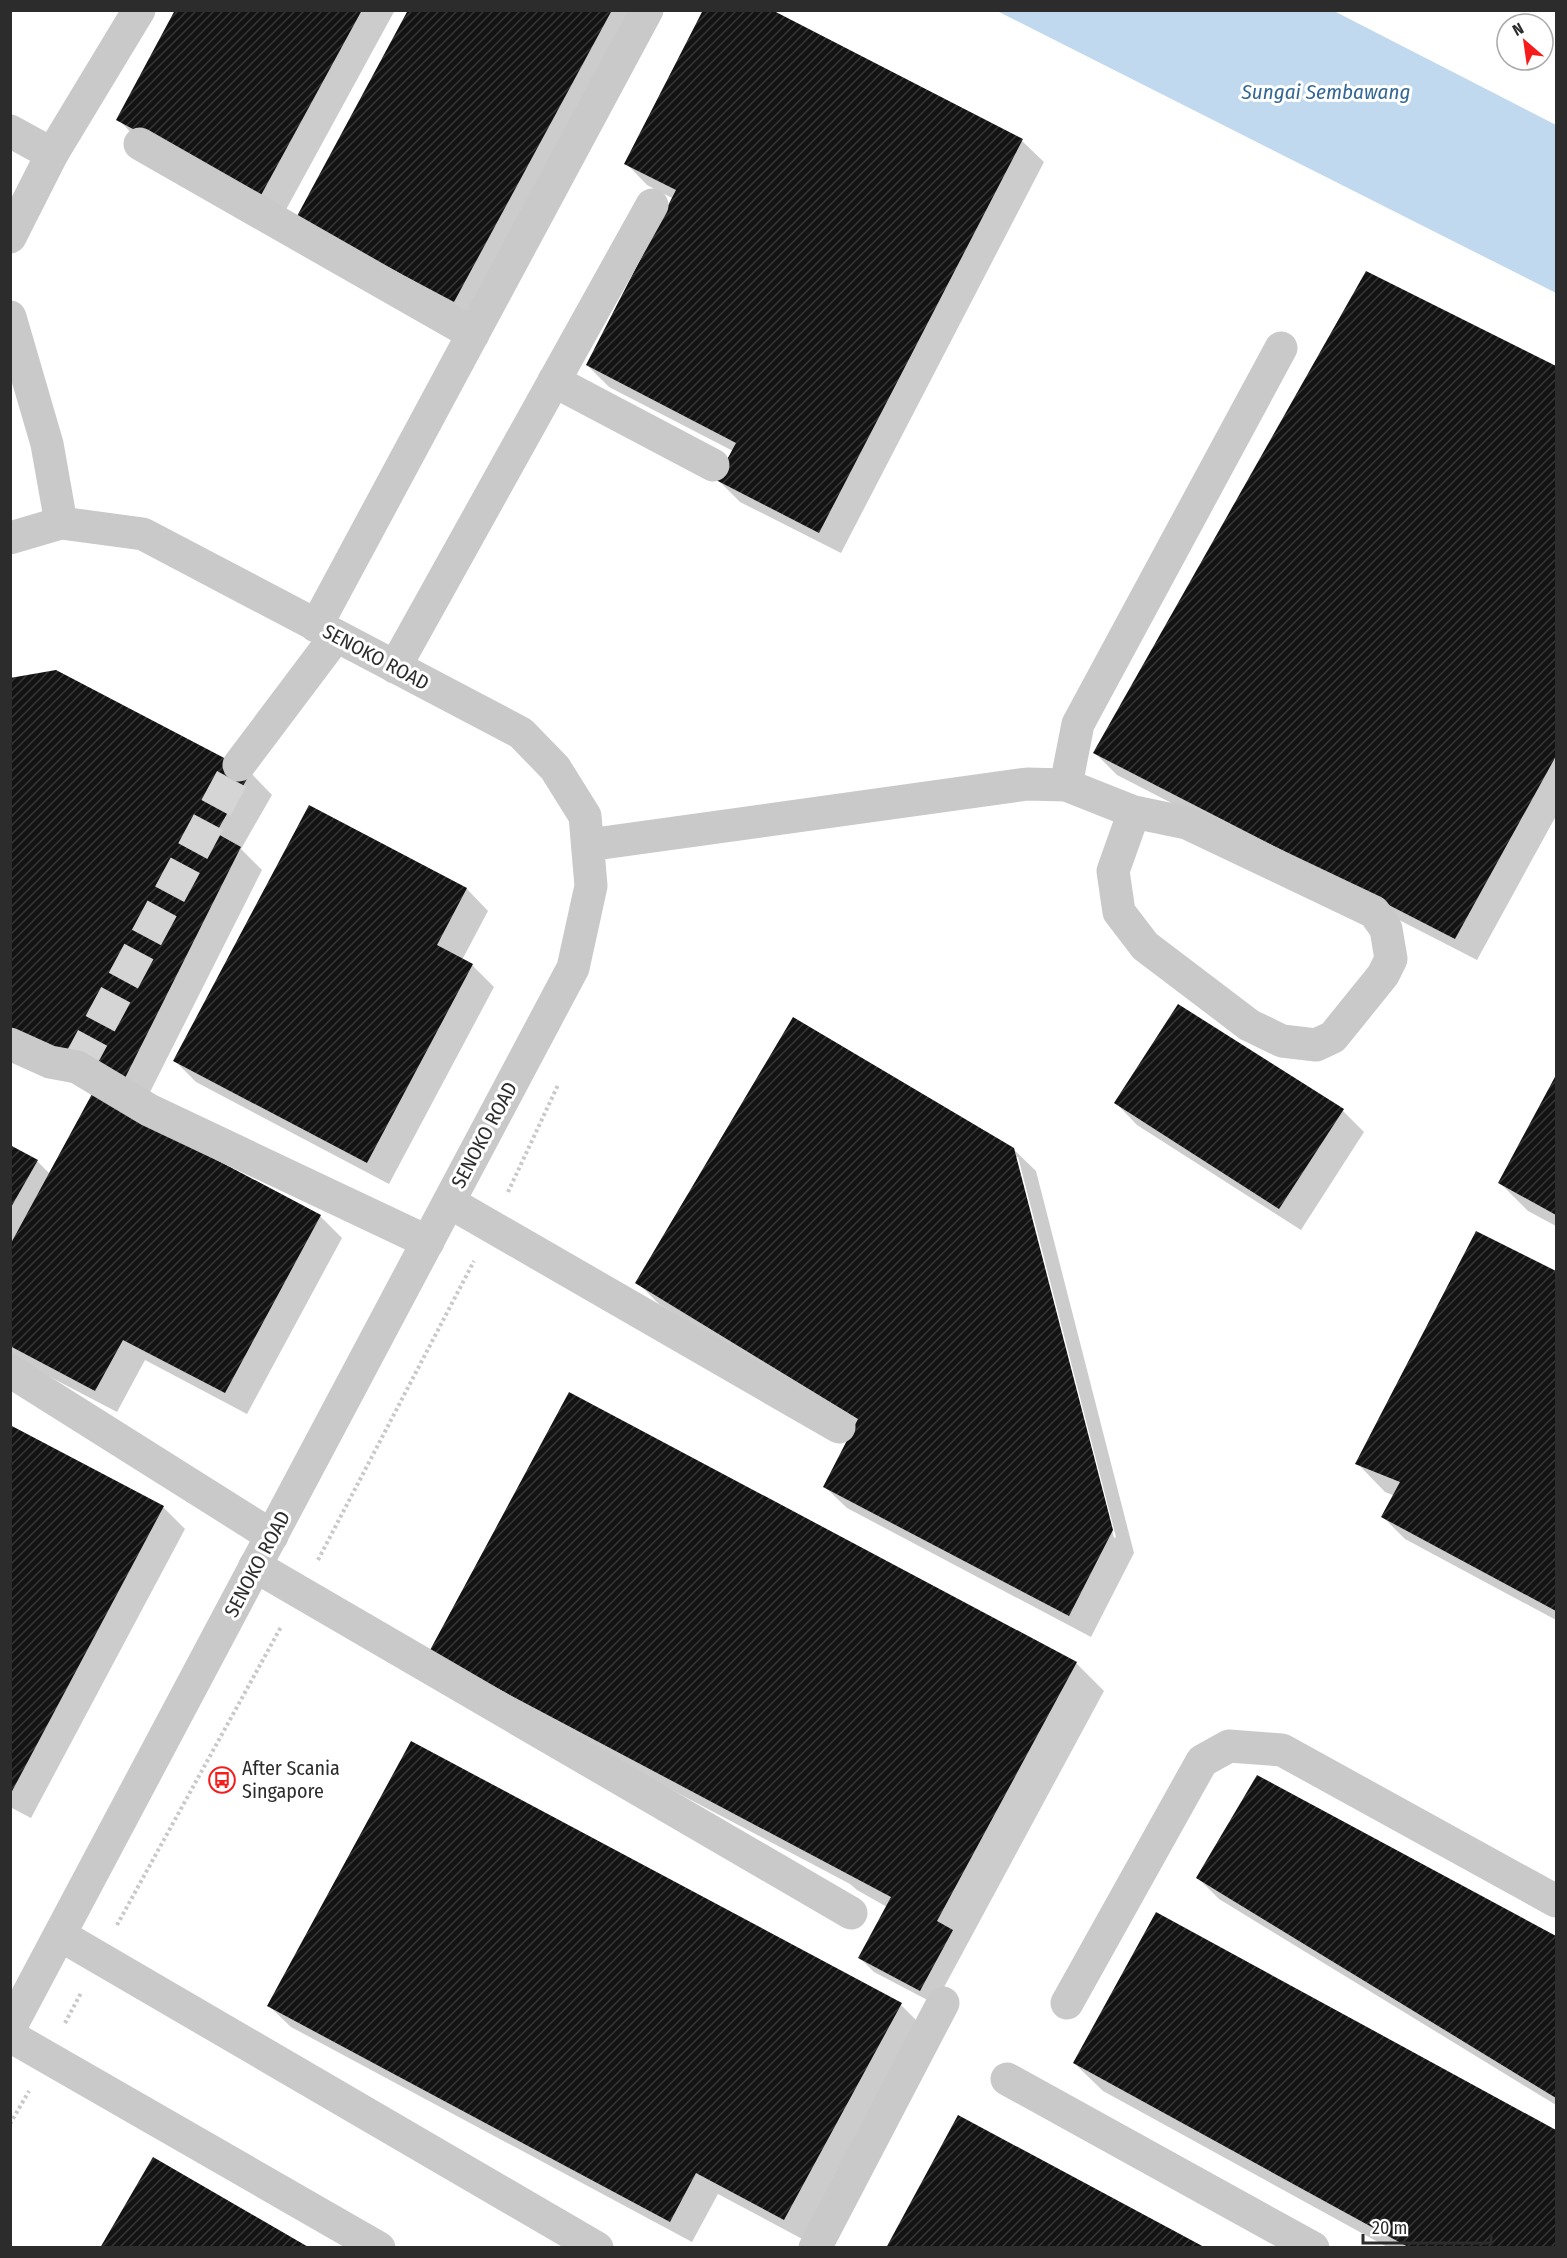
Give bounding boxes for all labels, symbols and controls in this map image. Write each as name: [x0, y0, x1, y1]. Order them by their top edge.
north arrow: [1495, 12, 1555, 72]
text: N: [1509, 19, 1527, 40]
water label: Sungai Sembawang: [1241, 79, 1410, 105]
street label: SENOKO ROAD: [319, 619, 433, 695]
street label: SENOKO ROAD: [446, 1078, 522, 1192]
street label: SENOKO ROAD: [219, 1507, 295, 1621]
place label: After Scania Singapore: [242, 1756, 340, 1803]
bus stop icon: After Scania Singapore: [207, 1765, 237, 1795]
scale bar: [1363, 2207, 1490, 2245]
text: 20 m: [1372, 2217, 1407, 2239]

